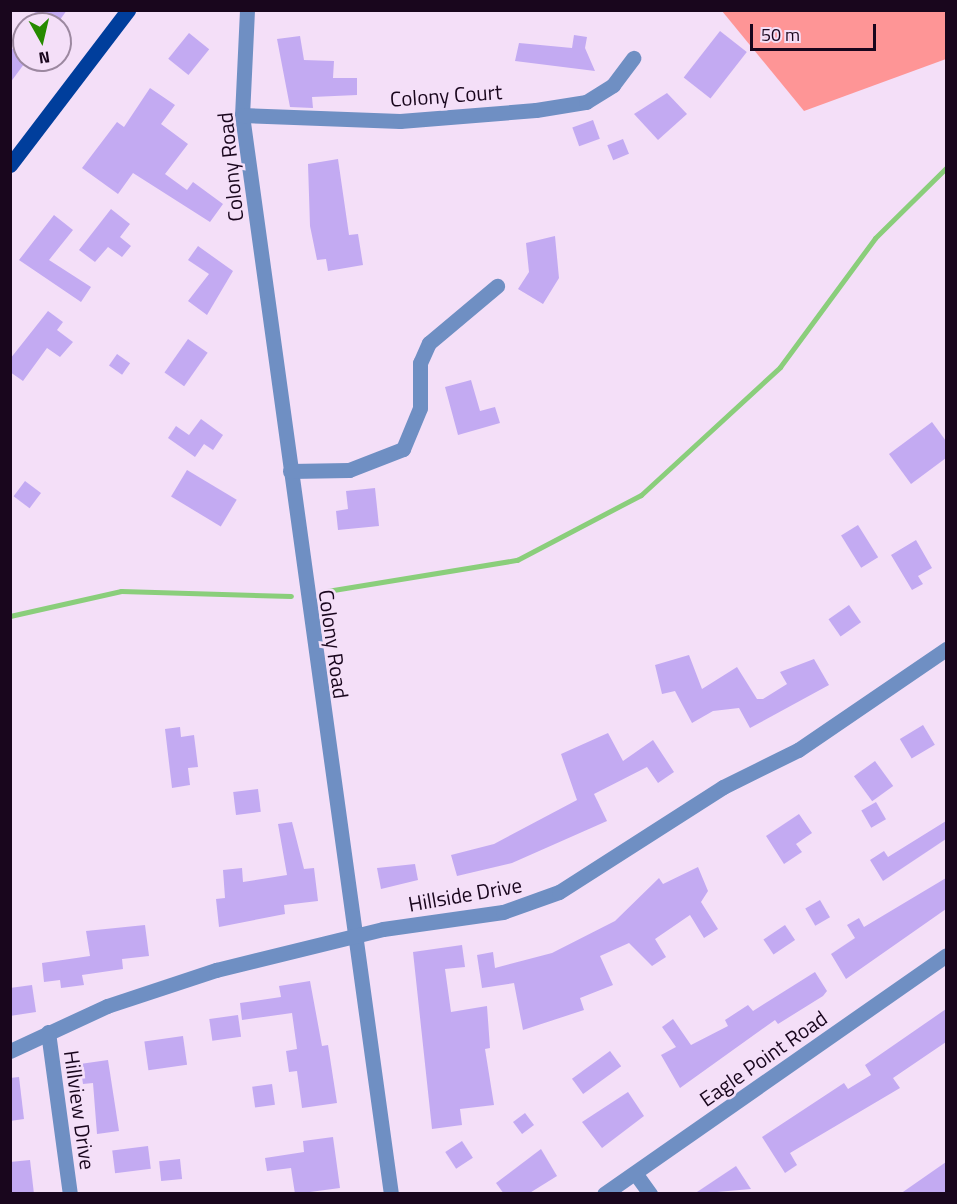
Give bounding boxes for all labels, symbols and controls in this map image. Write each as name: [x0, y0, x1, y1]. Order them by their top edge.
north arrow: [12, 12, 72, 72]
scale bar: [753, 12, 879, 50]
text: 50 m: [761, 21, 800, 48]
text: N: [37, 45, 51, 70]
street label: Colony Court: [389, 79, 503, 111]
street label: Colony Road: [212, 111, 248, 223]
street label: Colony Road: [314, 588, 354, 700]
street label: Hillside Drive: [406, 872, 524, 916]
street label: Eagle Point Road: [694, 1005, 832, 1111]
street label: Hillview Drive: [59, 1049, 101, 1171]

